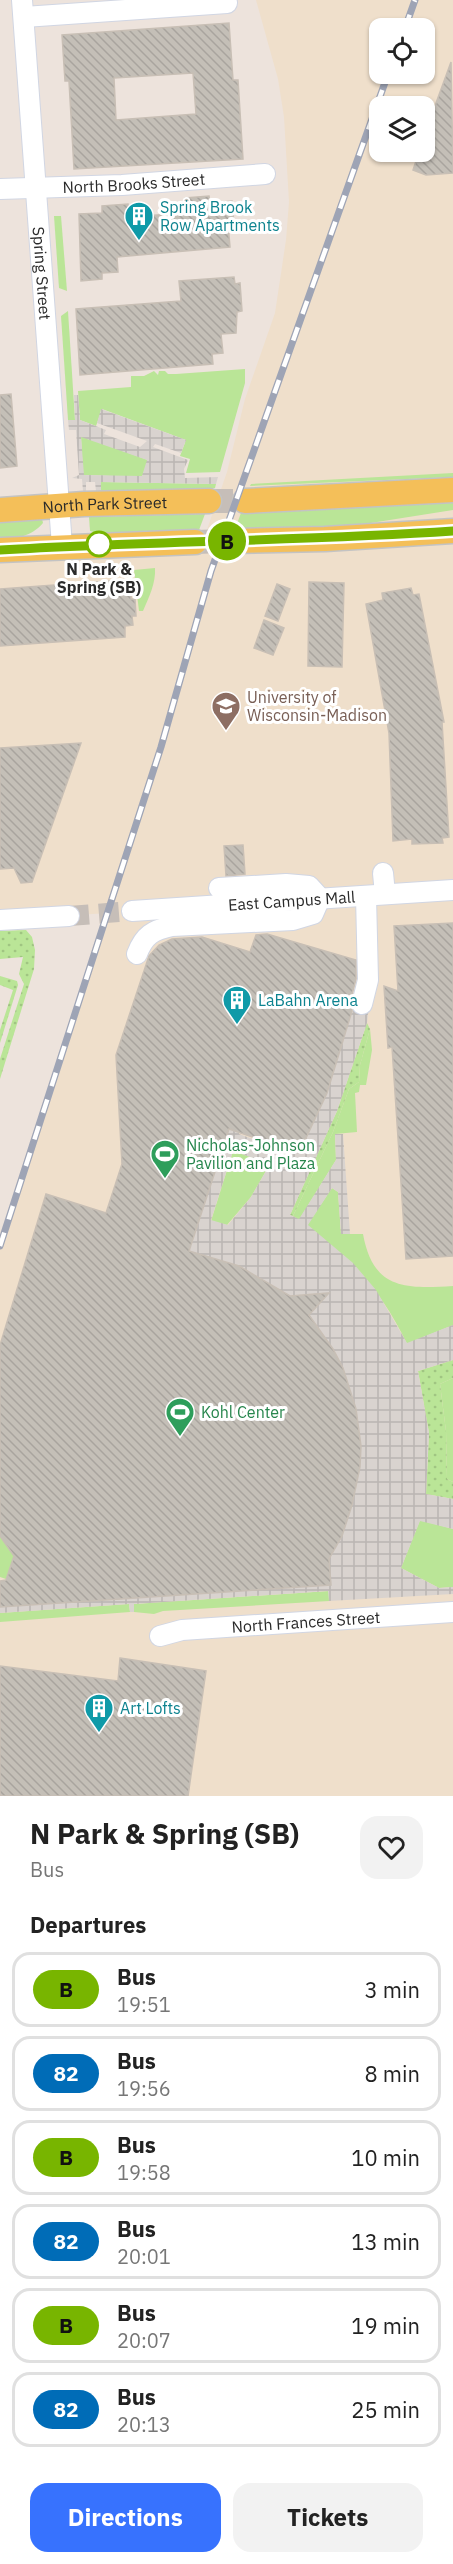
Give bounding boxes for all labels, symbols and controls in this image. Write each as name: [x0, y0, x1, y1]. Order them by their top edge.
map controls: [369, 18, 435, 162]
button: locate: [369, 18, 435, 84]
button: layers: [369, 96, 435, 162]
street label: North Brooks Street: [62, 169, 206, 197]
place label: Spring Brook Row Apartments: [160, 197, 280, 235]
building icon: Spring Brook Row Apartments: [123, 200, 155, 242]
street label: Spring Street: [29, 226, 55, 321]
street label: North Park Street: [42, 492, 167, 517]
line badge: B: [208, 522, 246, 560]
text: B: [220, 527, 234, 555]
marker: N Park & Spring (SB): [86, 531, 112, 557]
place label: N Park & Spring (SB): [57, 559, 141, 597]
place label: University of Wisconsin-Madison: [247, 687, 387, 725]
school or university icon: University of Wisconsin-Madison: [210, 690, 242, 732]
street label: East Campus Mall: [227, 886, 356, 915]
building icon: LaBahn Arena: [221, 984, 253, 1026]
place label: LaBahn Arena: [258, 990, 358, 1010]
place label: Nicholas-Johnson Pavilion and Plaza: [186, 1135, 316, 1173]
sports icon: Nicholas-Johnson Pavilion and Plaza: [149, 1138, 181, 1180]
sports icon: Kohl Center: [164, 1396, 196, 1438]
place label: Kohl Center: [201, 1402, 285, 1422]
street label: North Frances Street: [231, 1607, 381, 1637]
building icon: Art Lofts: [83, 1692, 115, 1734]
place label: Art Lofts: [120, 1698, 181, 1718]
text: N Park & Spring (SB): [30, 1815, 299, 1852]
button: heart: [360, 1816, 423, 1879]
text: Bus: [30, 1856, 64, 1883]
text: Departures: [30, 1910, 146, 1939]
text: Bus: [117, 1962, 156, 1991]
text: B: [59, 1975, 73, 2003]
text: 3 min: [364, 1975, 420, 2004]
text: 19:51: [117, 1991, 171, 2018]
text: Bus: [117, 2046, 156, 2075]
text: 82: [53, 2059, 79, 2087]
text: 8 min: [364, 2059, 420, 2088]
text: 19:56: [117, 2075, 171, 2102]
text: Bus: [117, 2130, 156, 2159]
text: B: [59, 2143, 73, 2171]
text: 10 min: [351, 2143, 420, 2172]
text: 19:58: [117, 2159, 171, 2186]
text: Bus: [117, 2214, 156, 2243]
text: 82: [53, 2227, 79, 2255]
text: 13 min: [351, 2227, 420, 2256]
text: 20:01: [117, 2243, 171, 2270]
text: Bus: [117, 2298, 156, 2327]
text: B: [59, 2311, 73, 2339]
text: 19 min: [351, 2311, 420, 2340]
text: 20:07: [117, 2327, 171, 2354]
text: Bus: [117, 2382, 156, 2411]
text: 82: [53, 2395, 79, 2423]
text: 25 min: [351, 2395, 420, 2424]
text: 20:13: [117, 2411, 171, 2438]
button: Directions: [30, 2483, 221, 2552]
button: Tickets: [233, 2483, 423, 2552]

